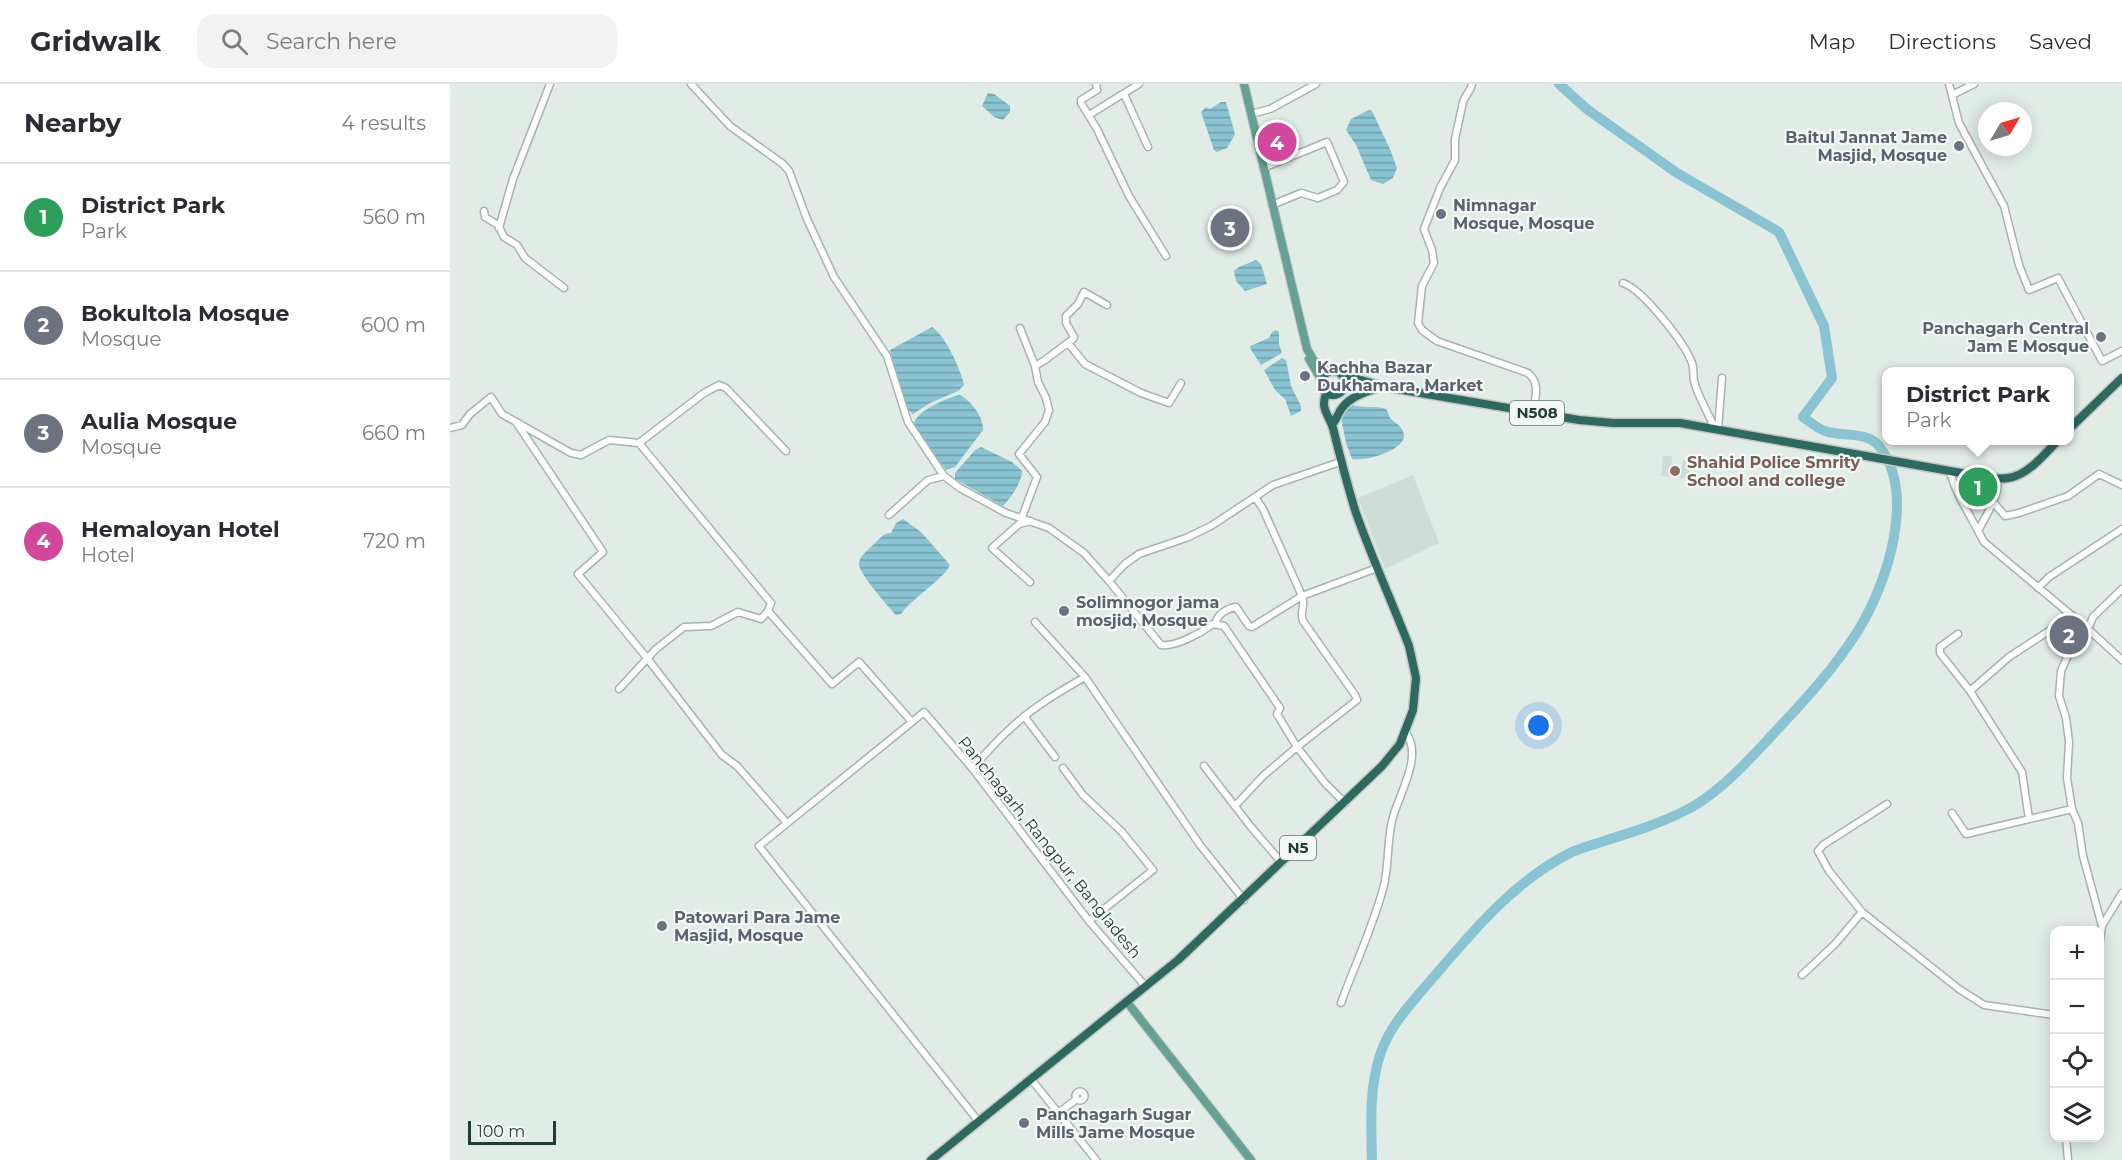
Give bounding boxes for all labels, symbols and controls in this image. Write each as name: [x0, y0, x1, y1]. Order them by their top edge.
search box: [197, 14, 617, 68]
text: Gridwalk: [30, 24, 161, 58]
icon: search: [218, 25, 251, 58]
text: Search here: [266, 28, 397, 55]
text: Map: [1809, 29, 1855, 54]
text: Directions: [1888, 29, 1996, 54]
text: Saved: [2029, 29, 2092, 54]
north arrow: [1978, 102, 2032, 156]
text: Nearby: [24, 107, 121, 139]
text: 4 results: [341, 111, 426, 135]
pin: 4: [1258, 120, 1296, 164]
place label: Baitul Jannat Jame Masjid, Mosque: [1785, 128, 1947, 165]
marker: Baitul Jannat Jame Masjid, Mosque: [1952, 139, 1966, 153]
text: District Park: [81, 192, 225, 219]
place label: Nimnagar Mosque, Mosque: [1453, 196, 1595, 233]
text: 1: [40, 205, 47, 229]
text: 560 m: [363, 205, 426, 229]
pin: 3: [1210, 206, 1250, 250]
marker: Nimnagar Mosque, Mosque: [1434, 207, 1448, 221]
text: Park: [81, 219, 127, 243]
text: Bokultola Mosque: [81, 300, 289, 327]
text: 2: [38, 313, 49, 337]
text: 600 m: [361, 313, 426, 337]
place label: Panchagarh Central Jam E Mosque: [1922, 319, 2089, 356]
text: Mosque: [81, 327, 161, 351]
marker: Panchagarh Central Jam E Mosque: [2094, 330, 2108, 344]
place label: Kachha Bazar Dukhamara, Market: [1317, 358, 1483, 395]
popup: [1882, 367, 2074, 445]
marker: Kachha Bazar Dukhamara, Market: [1298, 369, 1312, 383]
text: District Park: [1906, 381, 2050, 408]
road number: N508: [1510, 401, 1564, 425]
text: Aulia Mosque: [81, 408, 237, 435]
text: Park: [1906, 408, 1952, 432]
text: 3: [38, 421, 49, 445]
text: 660 m: [362, 421, 426, 445]
text: Mosque: [81, 435, 161, 459]
place label: Shahid Police Smrity School and college: [1687, 453, 1860, 490]
marker: Shahid Police Smrity School and college: [1668, 464, 1682, 478]
pin: 1: [1958, 464, 1997, 510]
text: Hemaloyan Hotel: [81, 516, 280, 543]
text: 4: [37, 529, 50, 553]
text: 720 m: [363, 529, 426, 553]
text: Hotel: [81, 543, 135, 567]
place label: Solimnogor jama mosjid, Mosque: [1076, 593, 1219, 630]
marker: Solimnogor jama mosjid, Mosque: [1057, 604, 1071, 618]
pin: 2: [2050, 612, 2088, 658]
your location: [1524, 711, 1553, 740]
street label: Panchagarh, Rangpur, Bangladesh: [954, 733, 1145, 962]
road number: N5: [1280, 836, 1316, 860]
place label: Patowari Para Jame Masjid, Mosque: [674, 908, 840, 945]
marker: Patowari Para Jame Masjid, Mosque: [655, 919, 669, 933]
map controls: [2050, 926, 2104, 1142]
button: +: [2050, 926, 2104, 980]
button: −: [2050, 980, 2104, 1034]
button: locate: [2050, 1034, 2104, 1088]
button: layers: [2050, 1088, 2104, 1142]
place label: Panchagarh Sugar Mills Jame Mosque: [1036, 1105, 1195, 1142]
marker: Panchagarh Sugar Mills Jame Mosque: [1017, 1116, 1031, 1130]
scale bar: [468, 1118, 556, 1146]
text: 100 m: [477, 1122, 525, 1141]

